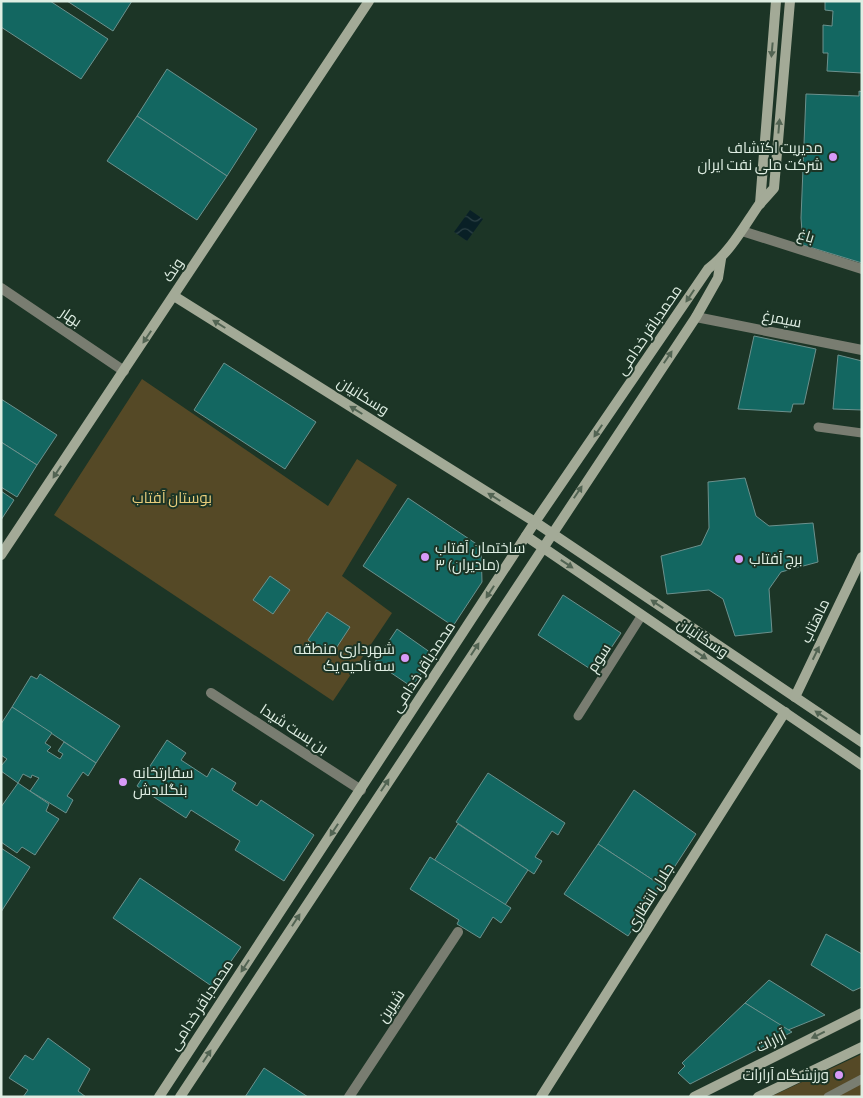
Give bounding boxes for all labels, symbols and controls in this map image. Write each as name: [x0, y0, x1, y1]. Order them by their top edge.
one-way arrow: [767, 42, 775, 58]
one-way arrow: [775, 118, 783, 134]
place label: مدیریت اکتشاف شرکت ملی نفت ایران: [697, 140, 823, 175]
marker: مدیریت اکتشاف شرکت ملی نفت ایران: [827, 151, 839, 163]
street label: باغ: [795, 227, 816, 249]
street label: ونک: [160, 256, 187, 285]
street label: محمدباقر خدامی: [614, 283, 687, 379]
one-way arrow: [685, 290, 694, 303]
street label: بهار: [55, 304, 84, 332]
street label: سیمرغ: [760, 308, 803, 334]
one-way arrow: [212, 319, 225, 329]
one-way arrow: [142, 330, 152, 343]
one-way arrow: [664, 351, 673, 364]
street label: وسکانیان: [333, 375, 391, 420]
one-way arrow: [350, 406, 363, 415]
one-way arrow: [593, 424, 603, 437]
one-way arrow: [52, 465, 61, 478]
one-way arrow: [573, 486, 583, 499]
park label: بوستان آفتاب: [132, 490, 212, 508]
one-way arrow: [488, 492, 501, 501]
place label: ساختمان آفتاب ۳ (مادیران): [435, 540, 525, 575]
marker: ساختمان آفتاب ۳ (مادیران): [419, 551, 431, 563]
place label: برج آفتاب: [749, 551, 803, 570]
marker: برج آفتاب: [733, 553, 745, 565]
one-way arrow: [560, 559, 574, 568]
one-way arrow: [485, 585, 495, 598]
street label: ماهتاب: [798, 597, 832, 645]
one-way arrow: [651, 599, 664, 609]
street label: وسکانیان: [673, 616, 731, 662]
street label: محمدباقر خدامی: [389, 619, 460, 716]
place label: شهرداری منطقه سه ناحیه یک: [294, 641, 395, 674]
street label: سوم: [585, 641, 616, 676]
one-way arrow: [470, 642, 480, 656]
one-way arrow: [812, 646, 820, 660]
one-way arrow: [694, 650, 708, 660]
marker: شهرداری منطقه سه ناحیه یک: [399, 652, 411, 664]
street label: بن بست شیدا: [256, 701, 331, 758]
one-way arrow: [815, 710, 828, 719]
place label: سفارتخانه بنگلادش: [133, 766, 194, 800]
marker: سفارتخانه بنگلادش: [117, 776, 129, 788]
one-way arrow: [381, 778, 390, 791]
one-way arrow: [329, 823, 339, 837]
street label: جلال انتظاری: [624, 861, 679, 935]
one-way arrow: [291, 914, 301, 927]
street label: محمدباقر خدامی: [167, 957, 238, 1054]
one-way arrow: [240, 959, 250, 973]
street label: شیرین: [374, 987, 409, 1026]
street label: آرارات: [753, 1027, 789, 1056]
one-way arrow: [811, 1031, 825, 1039]
one-way arrow: [202, 1049, 211, 1063]
place label: ورزشگاه آرارات: [742, 1067, 829, 1084]
marker: ورزشگاه آرارات: [833, 1069, 845, 1081]

